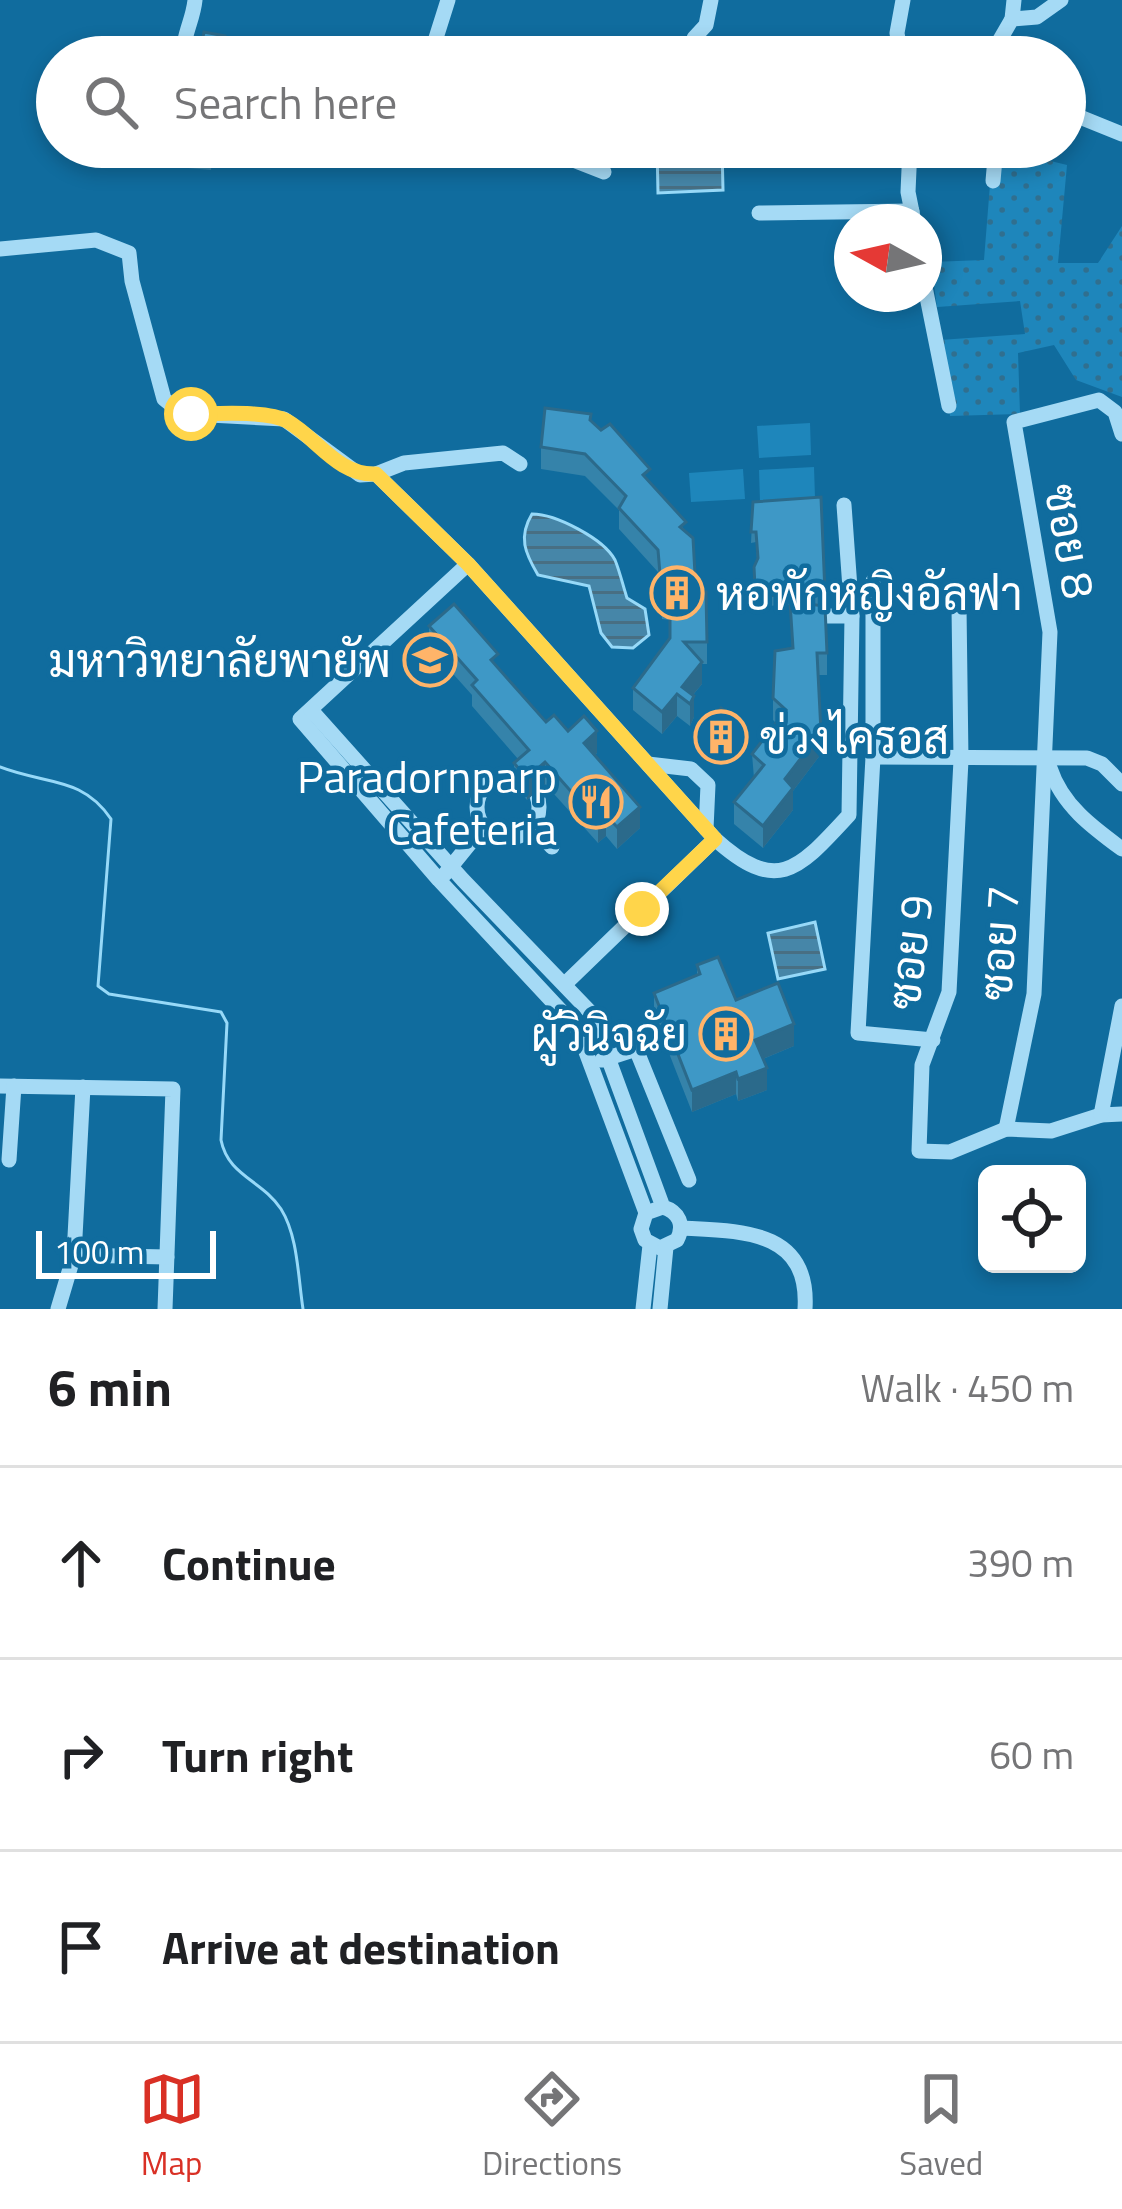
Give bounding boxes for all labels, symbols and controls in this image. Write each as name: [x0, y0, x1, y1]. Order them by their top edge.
search box: [36, 36, 1086, 168]
text: Search here: [174, 68, 397, 136]
icon: search: [78, 69, 144, 135]
north arrow: [834, 204, 942, 312]
route start: [164, 387, 218, 441]
street label: ซอย 8: [1028, 478, 1114, 604]
place label: หอพักหญิงอัลฟา: [716, 559, 1023, 627]
building icon: หอพักหญิงอัลฟา: [649, 565, 705, 621]
place label: มหาวิทยาลัยพายัพ: [49, 626, 391, 694]
school or university icon: มหาวิทยาลัยพายัพ: [402, 632, 458, 688]
place label: ข่วงไครอส: [760, 703, 949, 771]
building icon: ข่วงไครอส: [693, 709, 749, 765]
place label: Paradornparp Cafeteria: [297, 742, 557, 862]
restaurant icon: Paradornparp Cafeteria: [568, 774, 624, 830]
route end: [615, 882, 669, 936]
street label: ซอย 7: [960, 883, 1036, 1003]
street label: ซอย 9: [868, 891, 950, 1013]
place label: ผัูวินิจฉัย: [531, 1000, 687, 1068]
building icon: ผัูวินิจฉัย: [698, 1006, 754, 1062]
map controls: [978, 1165, 1086, 1273]
button: locate: [978, 1165, 1086, 1273]
scale bar: [36, 1225, 216, 1278]
text: 100 m: [54, 1227, 144, 1277]
text: 6 min: [48, 1348, 172, 1426]
text: Walk · 450 m: [860, 1358, 1074, 1417]
text: Continue: [162, 1529, 336, 1597]
icon: ahead: [48, 1530, 114, 1596]
text: 390 m: [967, 1533, 1074, 1592]
text: Turn right: [162, 1721, 353, 1789]
icon: right: [48, 1722, 114, 1788]
text: 60 m: [989, 1725, 1074, 1784]
text: Arrive at destination: [162, 1913, 560, 1981]
icon: arrive: [48, 1914, 114, 1980]
tab: Map: [139, 2066, 205, 2188]
tab: Directions: [482, 2066, 622, 2188]
tab: Saved: [899, 2066, 983, 2188]

